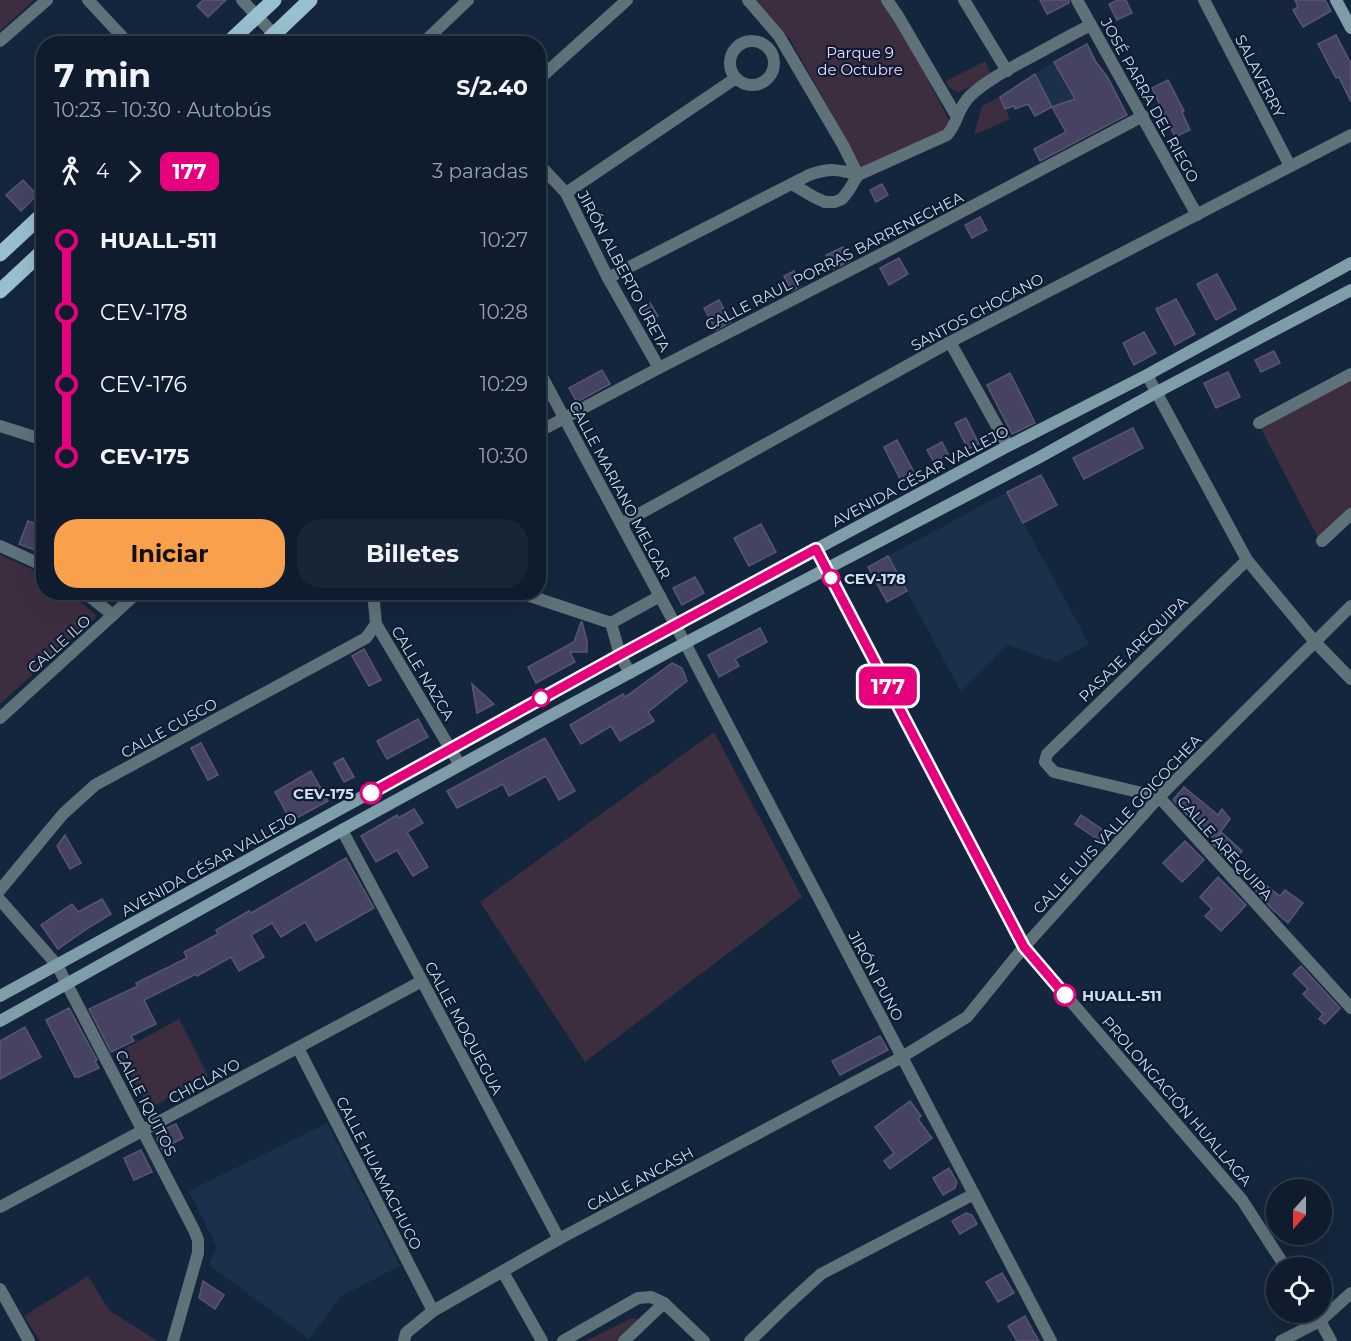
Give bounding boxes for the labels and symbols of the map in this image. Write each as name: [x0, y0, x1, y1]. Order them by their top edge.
street label: JOSÉ PARRA DEL RIEGO: [1096, 14, 1203, 186]
street label: SALAVERRY: [1231, 31, 1289, 121]
park label: Parque 9 de Octubre: [817, 43, 903, 79]
street label: JIRÓN ALBERTO URETA: [573, 186, 675, 355]
street label: CALLE RAUL PORRAS BARRENECHEA: [702, 187, 967, 335]
street label: SANTOS CHOCANO: [907, 269, 1047, 355]
street label: CALLE MARIANO MELGAR: [565, 398, 675, 582]
street label: AVENIDA CÉSAR VALLEJO: [828, 421, 1012, 531]
marker: CEV-178: [822, 569, 840, 587]
place label: CEV-178: [844, 569, 906, 588]
street label: PASAJE AREQUIPA: [1075, 592, 1192, 706]
street label: CALLE ILO: [23, 611, 95, 677]
street label: CALLE NAZCA: [387, 622, 459, 724]
line badge: 177: [854, 666, 922, 706]
unlabelled marker: [532, 689, 550, 707]
street label: CALLE CUSCO: [118, 694, 220, 762]
street label: CALLE LUIS VALLE GOICOCHEA: [1029, 730, 1205, 918]
marker: CEV-175: [360, 782, 382, 804]
place label: CEV-175: [293, 784, 354, 803]
street label: CALLE AREQUIPA: [1173, 792, 1277, 904]
street label: AVENIDA CÉSAR VALLEJO: [118, 808, 300, 920]
street label: JIRÓN PUNO: [844, 927, 908, 1024]
street label: CALLE MOQUEGUA: [421, 958, 507, 1098]
marker: HUALL-511: [1054, 984, 1076, 1006]
place label: HUALL-511: [1082, 986, 1162, 1005]
street label: PROLONGACIÓN HUALLAGA: [1098, 1012, 1256, 1190]
street label: CALLE IQUITOS: [111, 1047, 181, 1159]
street label: CHICLAYO: [165, 1054, 243, 1108]
street label: CALLE HUAMACHUCO: [332, 1093, 426, 1253]
street label: CALLE ANCASH: [583, 1143, 697, 1215]
north arrow: [1266, 1179, 1332, 1245]

